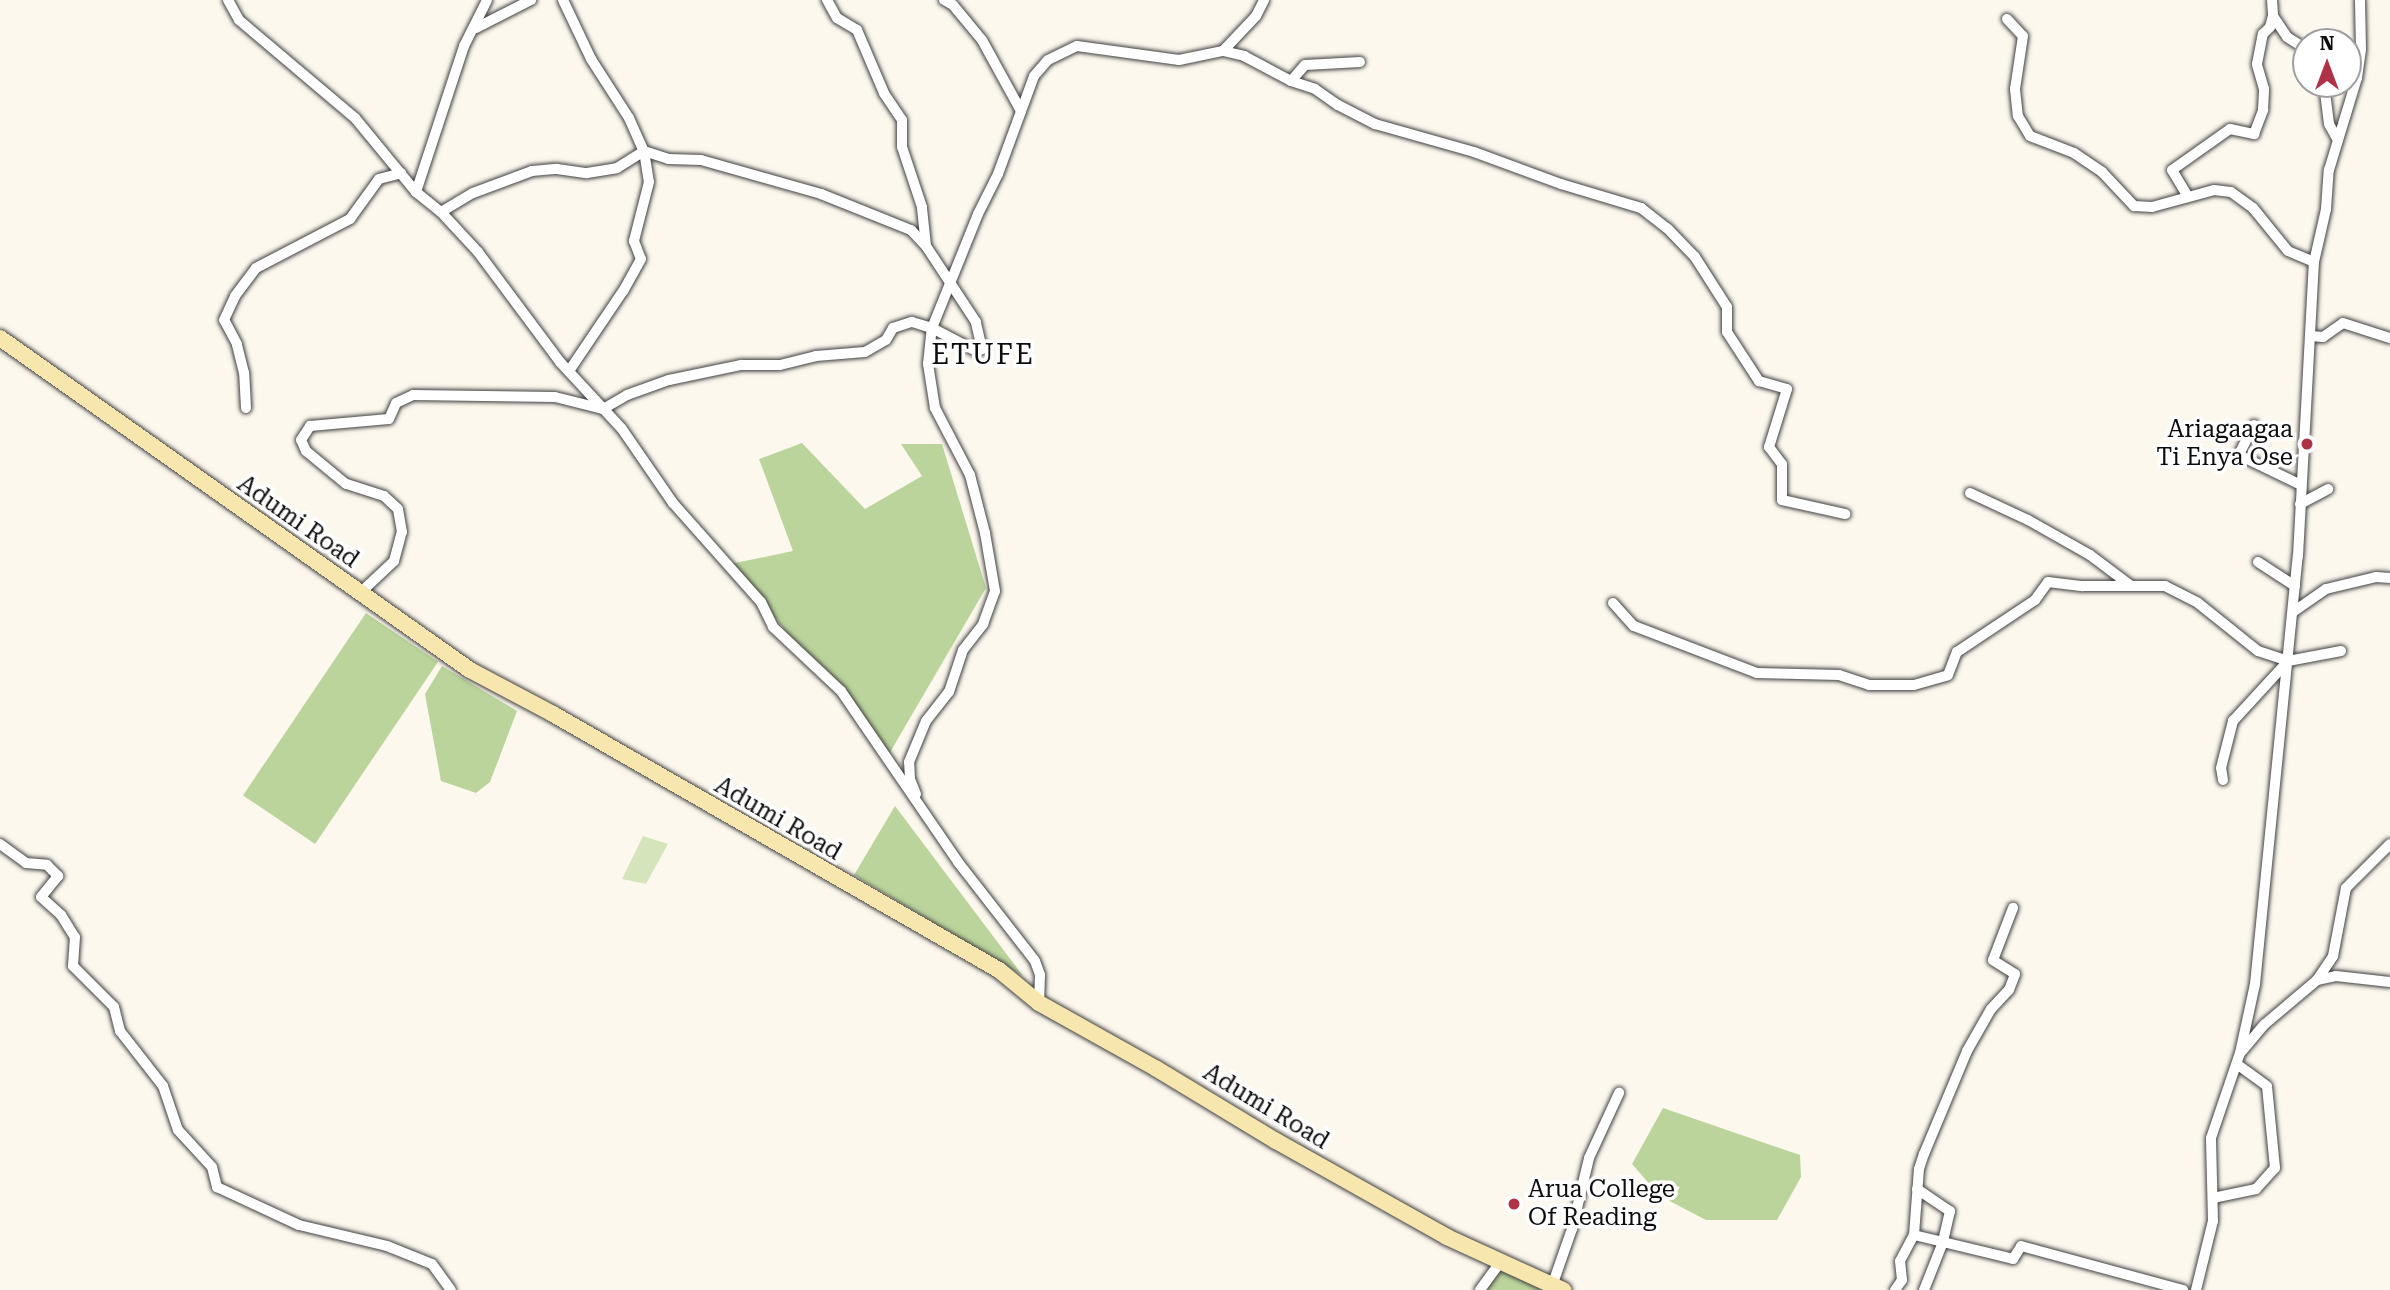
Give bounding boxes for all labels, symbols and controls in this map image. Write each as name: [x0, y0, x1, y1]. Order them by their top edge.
north arrow: [2292, 28, 2362, 98]
text: N: [2320, 32, 2334, 55]
district label: ETUFE: [932, 338, 1034, 372]
place label: Ariagaagaa Ti Enya Ose: [2156, 416, 2293, 472]
marker: Ariagaagaa Ti Enya Ose: [2299, 436, 2315, 452]
street label: Adumi Road: [232, 470, 364, 574]
street label: Adumi Road: [709, 771, 847, 867]
street label: Adumi Road: [1198, 1058, 1334, 1156]
place label: Arua College Of Reading: [1528, 1176, 1675, 1232]
marker: Arua College Of Reading: [1506, 1196, 1522, 1212]

